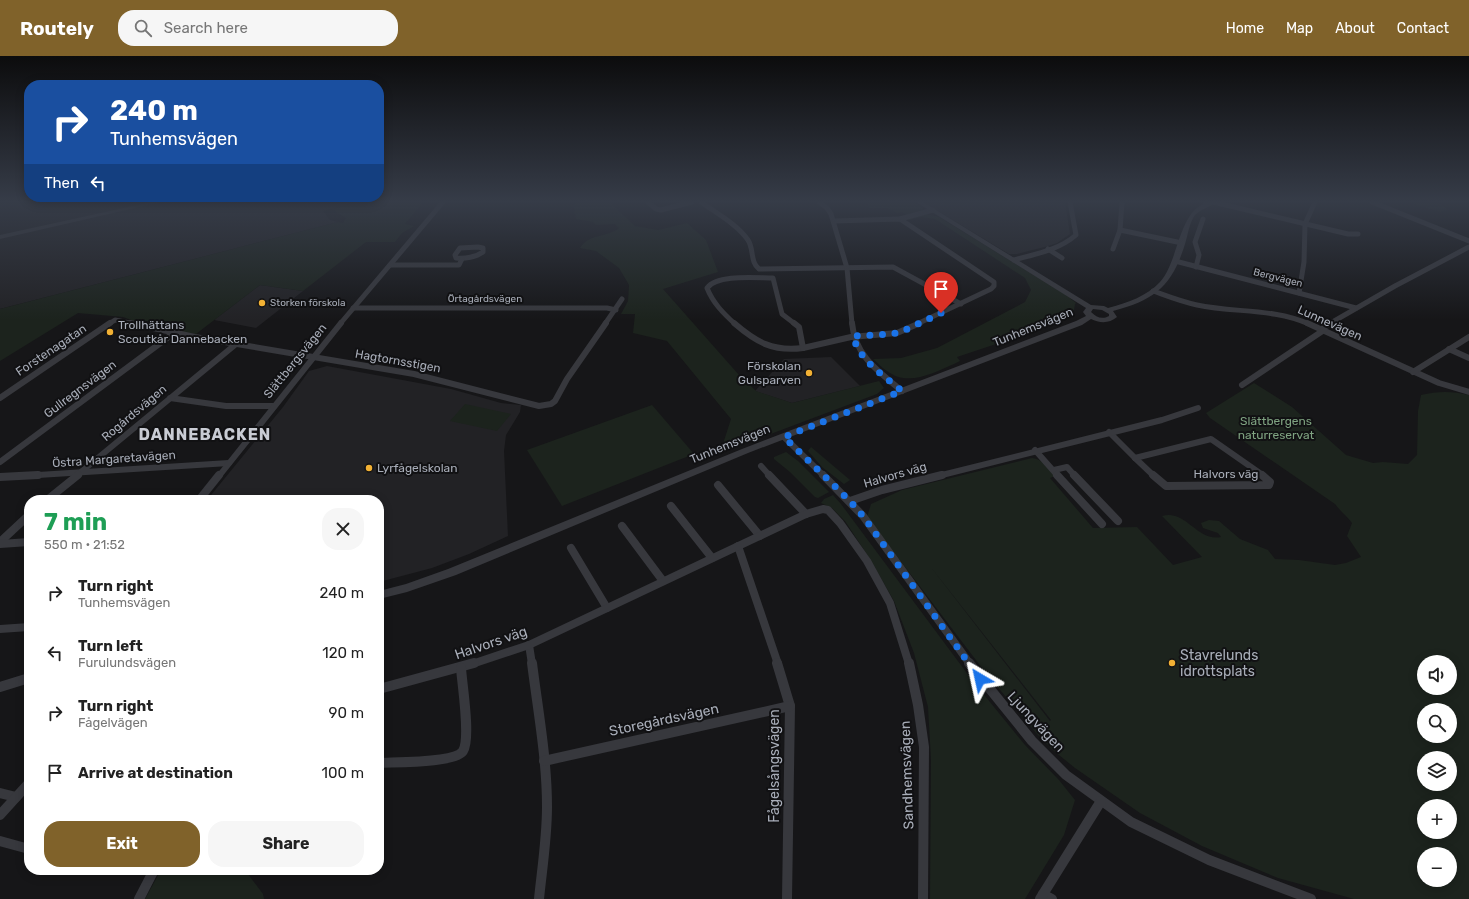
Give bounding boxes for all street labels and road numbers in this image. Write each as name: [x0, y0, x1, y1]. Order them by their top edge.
street label: Bergvägen: [1252, 266, 1304, 290]
street label: Örtagårdsvägen: [448, 293, 522, 305]
street label: Lunnevägen: [1296, 303, 1364, 343]
street label: Tunhemsvägen: [991, 305, 1075, 349]
street label: Forstenagatan: [13, 321, 89, 379]
street label: Slättbergsvägen: [261, 321, 329, 401]
street label: Hagtornsstigen: [354, 347, 442, 375]
street label: Gullregnsvägen: [41, 357, 119, 421]
street label: Rogårdsvägen: [99, 382, 169, 444]
street label: Tunhemsvägen: [688, 422, 772, 466]
street label: Östra Margaretavägen: [52, 448, 176, 470]
street label: Halvors väg: [862, 459, 928, 491]
street label: Halvors väg: [1194, 467, 1258, 481]
street label: Halvors väg: [452, 623, 530, 663]
street label: Ljungvägen: [1004, 688, 1068, 756]
street label: Storegårdsvägen: [608, 700, 720, 740]
street label: Fågelsångsvägen: [766, 709, 783, 823]
street label: Sandhemsvägen: [897, 720, 917, 830]

